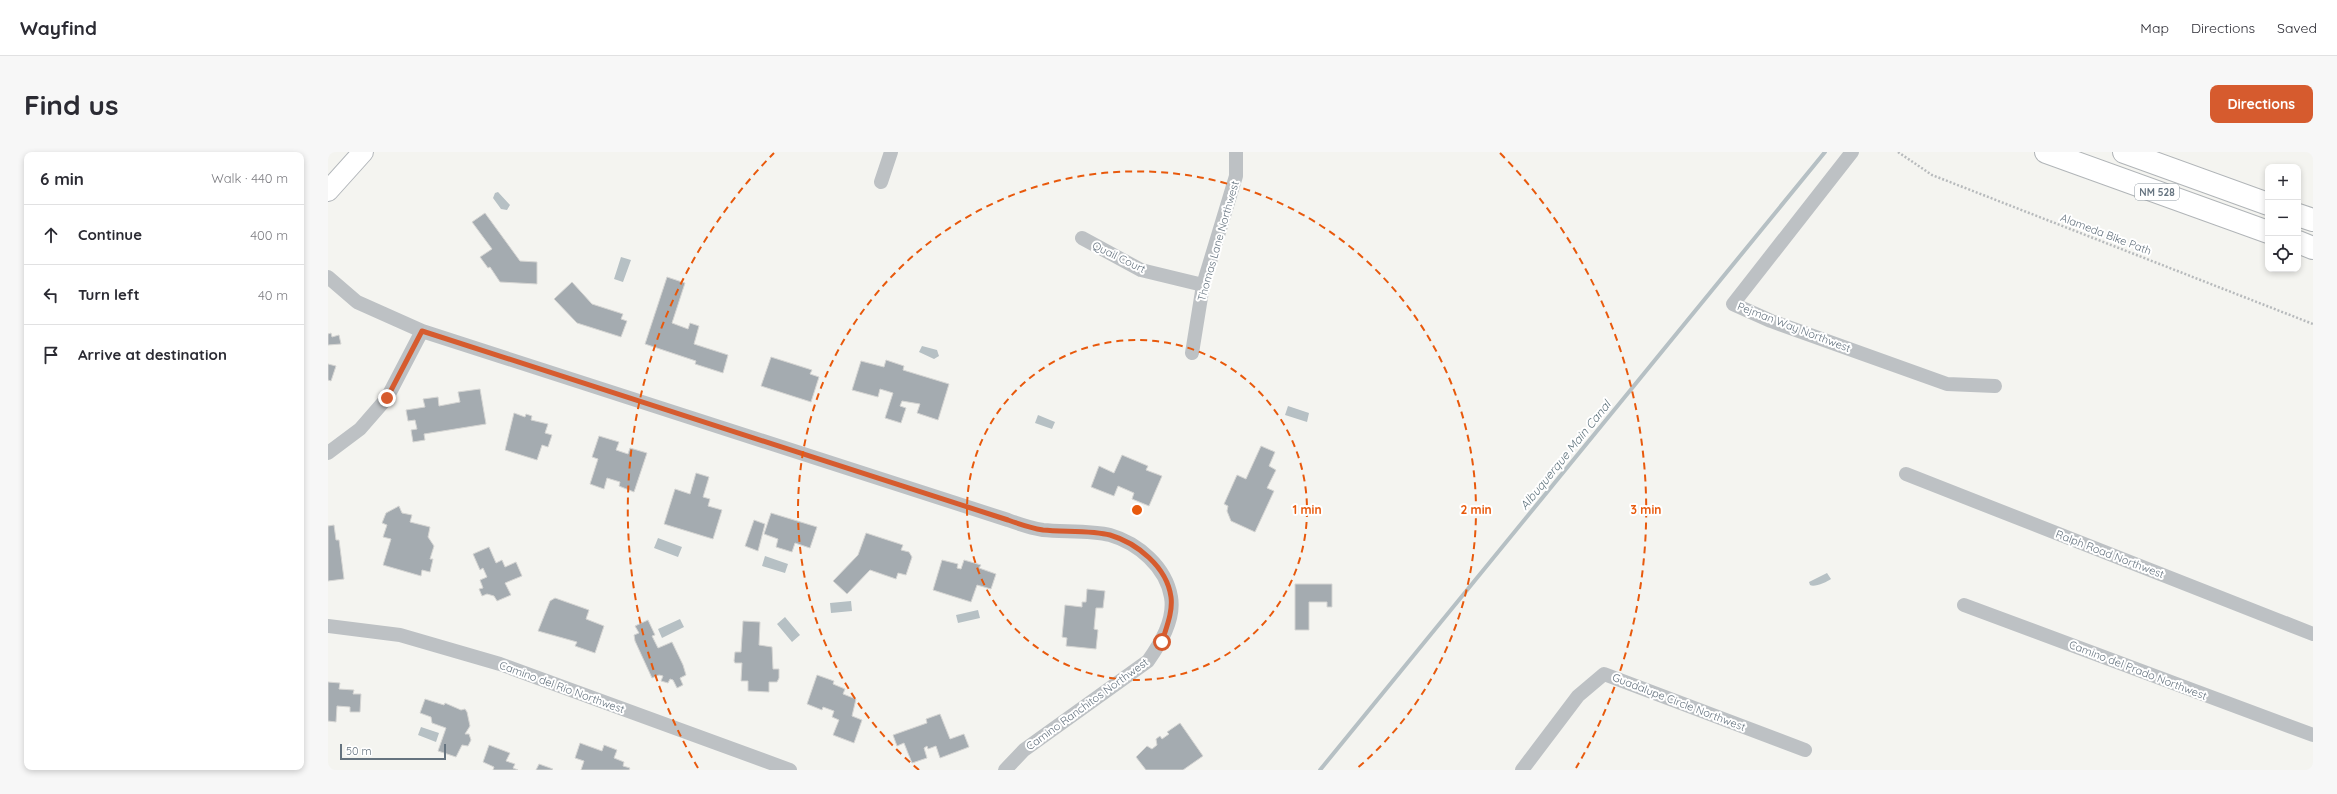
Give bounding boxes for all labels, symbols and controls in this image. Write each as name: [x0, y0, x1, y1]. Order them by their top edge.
text: Wayfind: [20, 16, 97, 40]
text: Map: [2140, 19, 2169, 37]
text: Directions: [2191, 19, 2255, 37]
text: Saved: [2277, 19, 2317, 37]
button: Directions: [2210, 85, 2313, 123]
text: Find us: [24, 87, 118, 122]
map controls: [2265, 164, 2301, 272]
button: +: [2265, 164, 2301, 200]
text: 6 min: [40, 168, 84, 189]
text: Walk · 440 m: [211, 170, 288, 186]
street label: Thomas Lane Northwest: [1194, 179, 1242, 303]
road number: NM 528: [2135, 184, 2179, 200]
button: −: [2265, 200, 2301, 236]
street label: Alameda Bike Path: [2058, 210, 2154, 258]
icon: ahead: [40, 224, 62, 246]
text: Continue: [78, 225, 142, 244]
text: 400 m: [250, 227, 288, 243]
button: locate: [2265, 236, 2301, 272]
street label: Quail Court: [1090, 238, 1148, 276]
icon: left: [40, 284, 62, 306]
text: Turn left: [78, 285, 140, 304]
text: 40 m: [258, 287, 288, 303]
street label: Pejman Way Northwest: [1735, 299, 1853, 355]
icon: arrive: [40, 344, 62, 366]
text: Arrive at destination: [78, 345, 227, 364]
route end: [378, 389, 396, 407]
water label: Albuquerque Main Canal: [1516, 396, 1614, 513]
text: 1 min: [1292, 502, 1322, 517]
text: 2 min: [1460, 502, 1492, 517]
text: 3 min: [1631, 502, 1661, 517]
centre of rings: [1130, 503, 1144, 517]
street label: Ralph Road Northwest: [2054, 527, 2166, 581]
route start: [1153, 633, 1171, 651]
street label: Camino del Prado Northwest: [2067, 637, 2209, 703]
street label: Camino Ranchitos Northwest: [1023, 655, 1151, 753]
street label: Camino del Rio Northwest: [497, 658, 627, 716]
street label: Guadalupe Circle Northwest: [1610, 670, 1748, 734]
scale bar: [340, 742, 446, 761]
text: 50 m: [346, 744, 372, 758]

